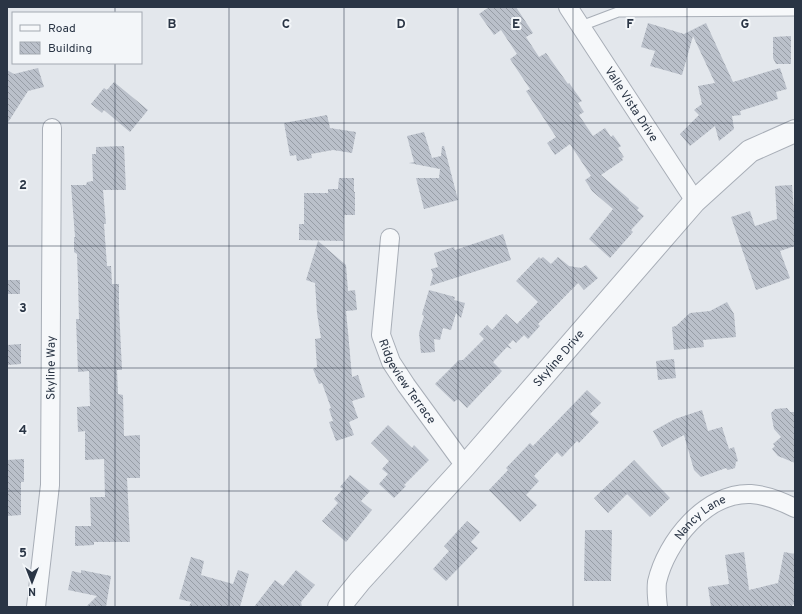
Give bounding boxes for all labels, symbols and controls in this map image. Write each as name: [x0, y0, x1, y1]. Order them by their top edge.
legend: [12, 12, 142, 64]
text: B: [168, 17, 177, 33]
text: C: [282, 17, 290, 33]
text: D: [396, 17, 406, 33]
text: E: [512, 17, 520, 33]
text: F: [626, 17, 634, 33]
text: G: [741, 17, 750, 33]
text: Road: [48, 21, 76, 37]
text: Building: [48, 41, 92, 57]
street label: Valle Vista Drive: [600, 64, 661, 145]
text: 2: [19, 178, 27, 194]
text: 3: [19, 301, 27, 317]
street label: Skyline Drive: [530, 327, 589, 391]
street label: Skyline Way: [43, 336, 60, 400]
street label: Ridgeview Terrace: [374, 337, 439, 428]
text: 4: [19, 423, 27, 439]
street label: Nancy Lane: [671, 492, 729, 544]
text: 5: [19, 546, 27, 562]
north arrow: [12, 562, 52, 602]
text: N: [28, 584, 36, 598]

